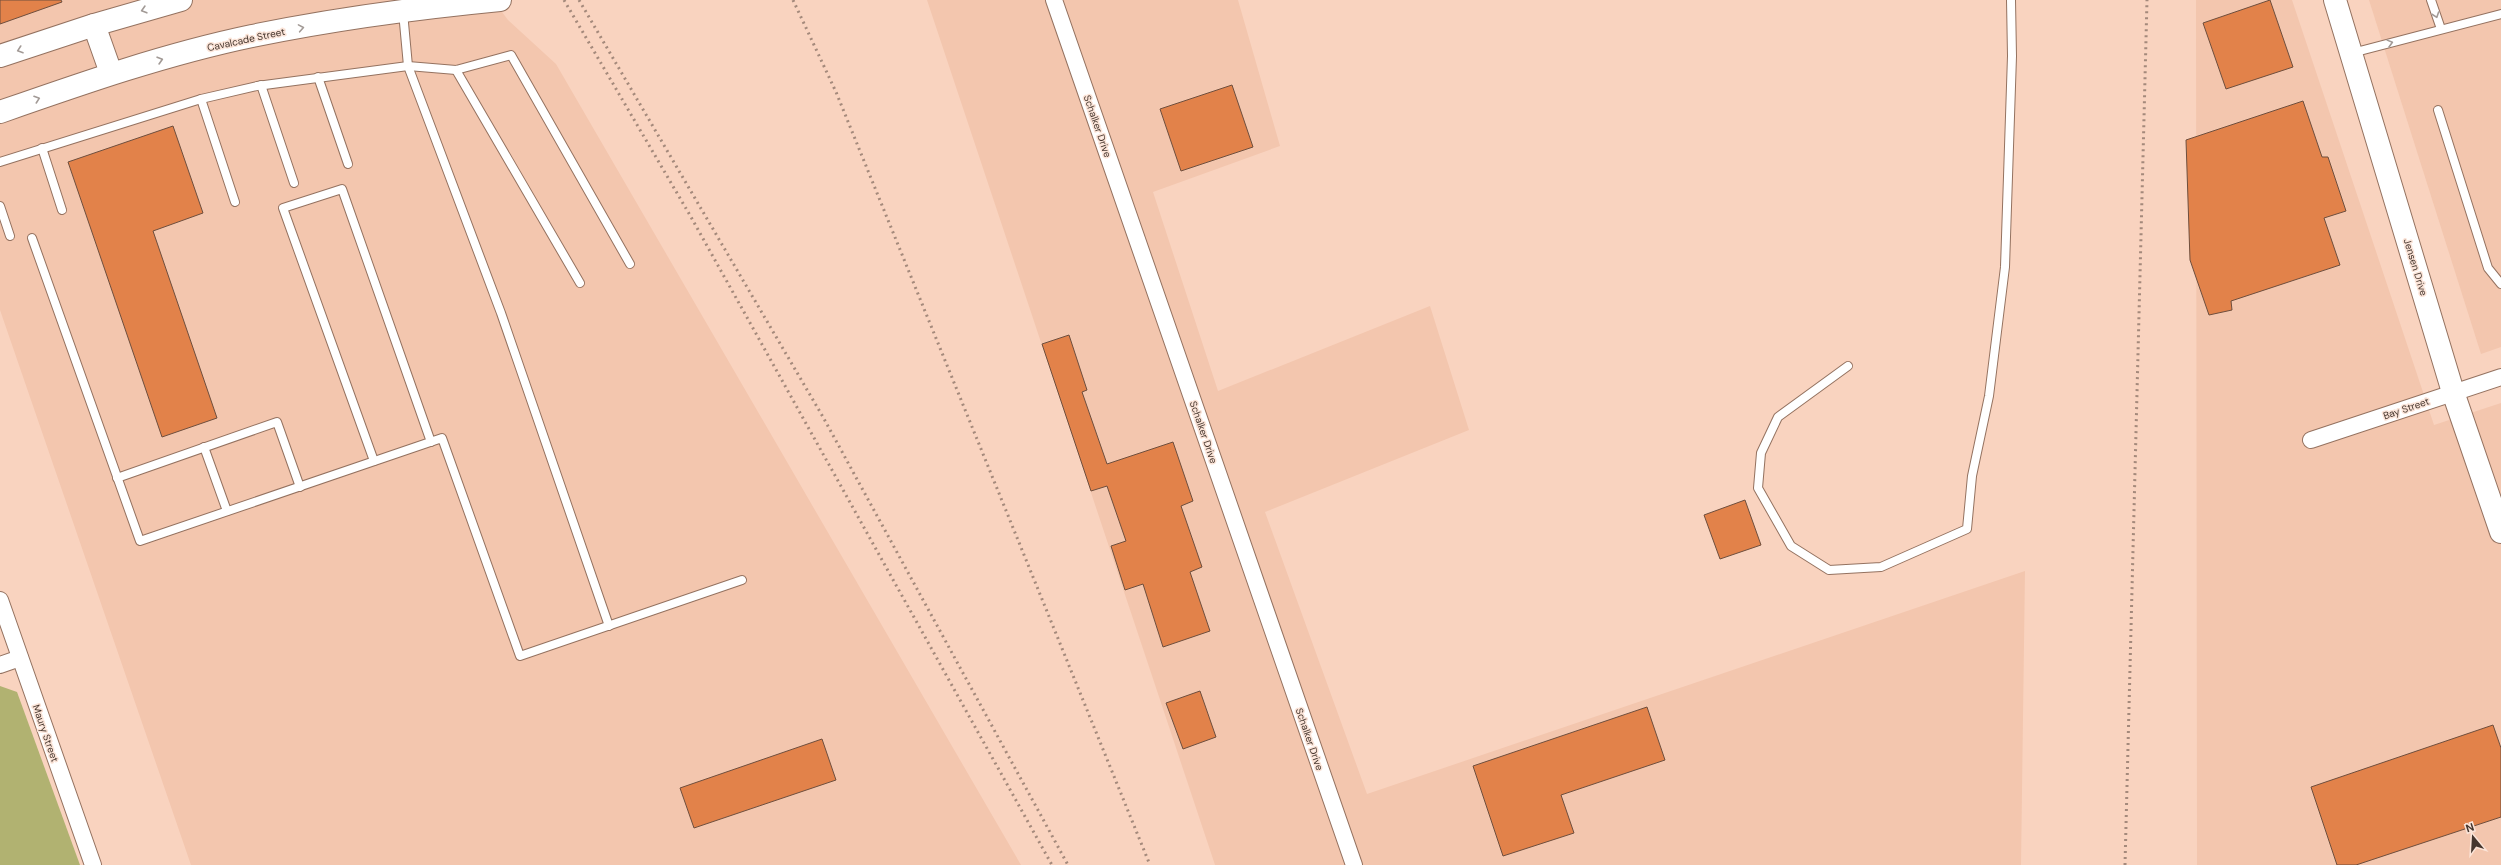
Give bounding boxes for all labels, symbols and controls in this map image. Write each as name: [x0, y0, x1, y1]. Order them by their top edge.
one-way arrow: [140, 5, 147, 14]
one-way arrow: [2431, 11, 2439, 18]
one-way arrow: [298, 24, 304, 32]
street label: Cavalcade Street: [206, 25, 286, 54]
one-way arrow: [2386, 39, 2393, 48]
one-way arrow: [17, 45, 24, 53]
one-way arrow: [157, 56, 164, 64]
street label: Schalker Drive: [1081, 93, 1114, 159]
one-way arrow: [33, 96, 40, 104]
street label: Jensen Drive: [2401, 237, 2430, 298]
street label: Bay Street: [2381, 395, 2431, 422]
street label: Schalker Drive: [1187, 399, 1220, 465]
street label: Maury Street: [30, 703, 61, 764]
street label: Schalker Drive: [1293, 706, 1326, 772]
north arrow: [2453, 817, 2493, 857]
text: N: [2464, 820, 2476, 835]

